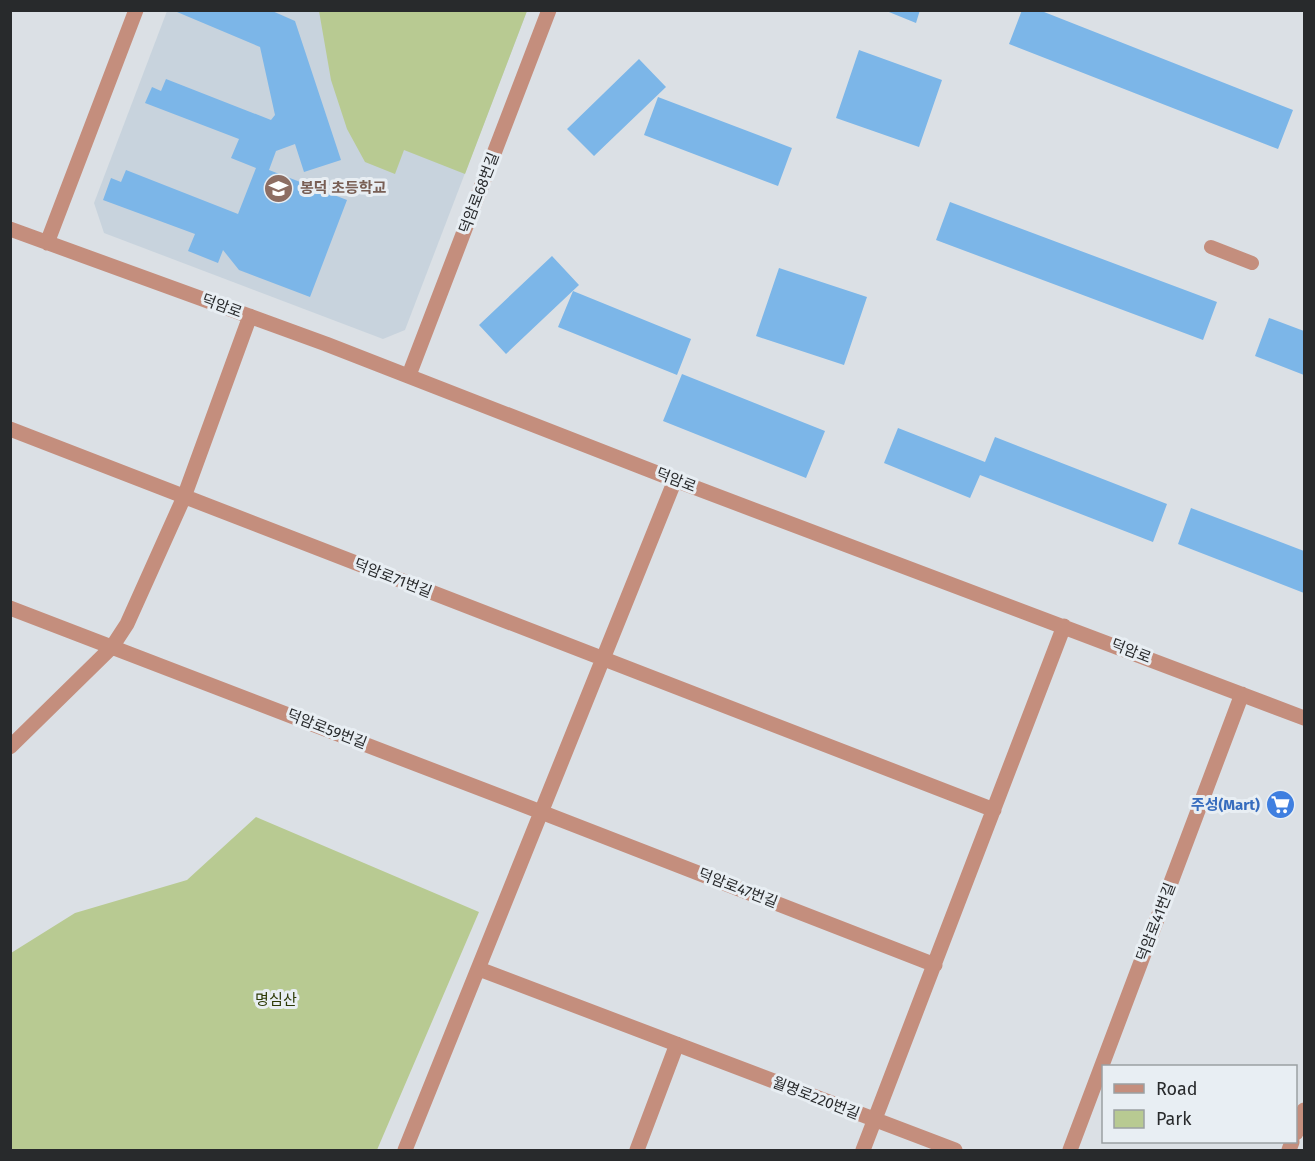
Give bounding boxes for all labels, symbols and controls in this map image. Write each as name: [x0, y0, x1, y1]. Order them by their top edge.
street label: 덕암로68번길: [455, 150, 503, 236]
school or university icon: 봉덕 초등학교: [263, 172, 295, 204]
place label: 봉덕 초등학교: [300, 179, 387, 197]
street label: 덕암로: [199, 290, 245, 322]
street label: 덕암로: [653, 464, 699, 496]
street label: 덕암로71번길: [352, 555, 434, 601]
street label: 덕암로: [1108, 635, 1154, 667]
street label: 덕암로59번길: [284, 706, 370, 752]
supermarket icon: 주성(Mart): [1265, 789, 1297, 821]
place label: 주성(Mart): [1191, 796, 1260, 814]
street label: 덕암로47번길: [696, 865, 780, 911]
street label: 덕암로41번길: [1133, 880, 1179, 964]
park label: 명심산: [255, 991, 297, 1009]
legend: [1102, 1065, 1297, 1143]
street label: 월명로220번길: [770, 1073, 862, 1123]
text: Road: [1156, 1078, 1198, 1100]
text: Park: [1156, 1108, 1192, 1130]

